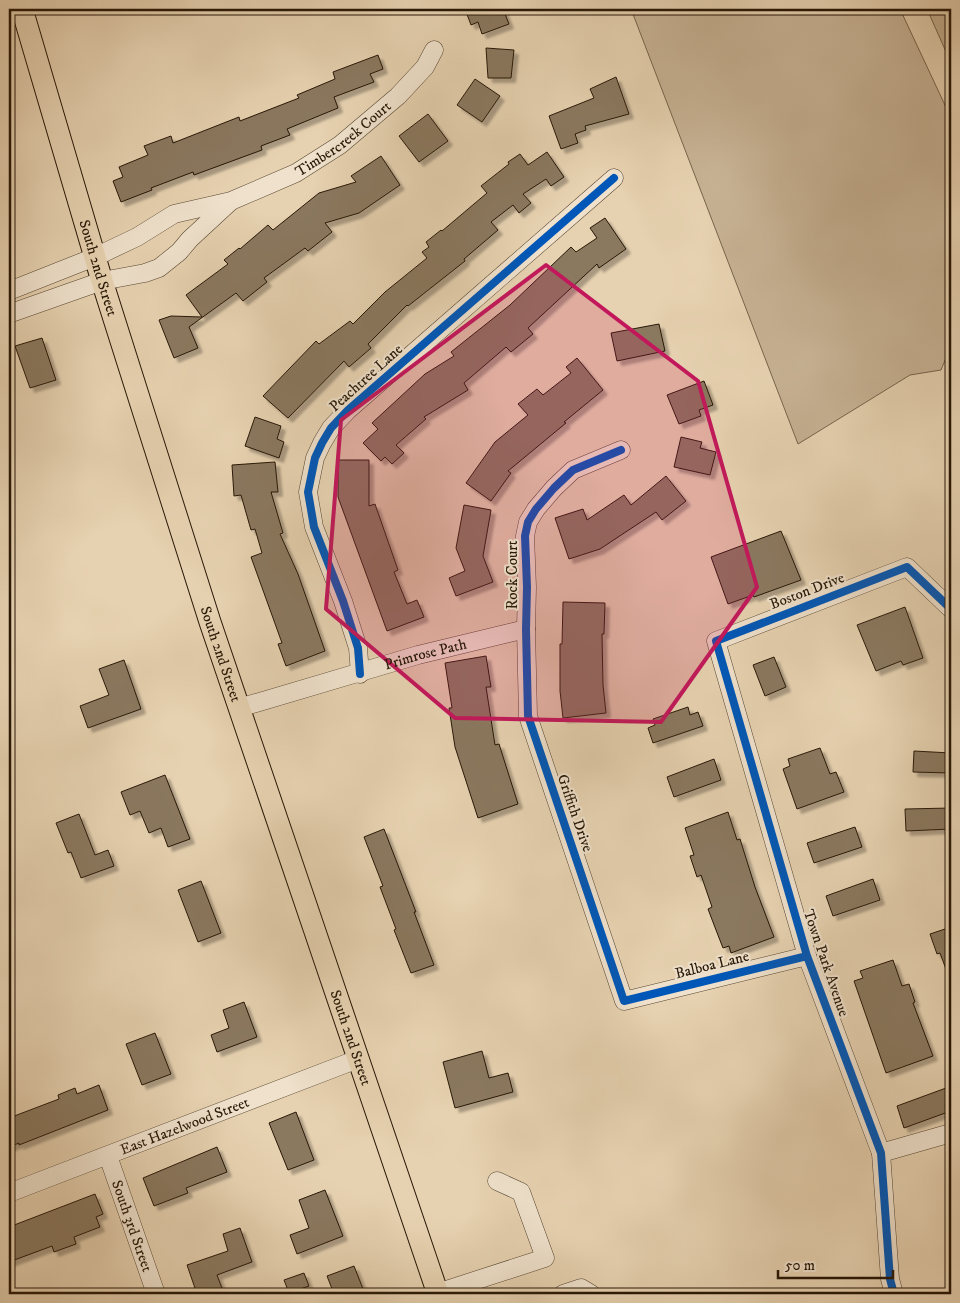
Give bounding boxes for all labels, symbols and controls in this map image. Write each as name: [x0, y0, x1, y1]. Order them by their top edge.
street label: Timbercreek Court: [291, 97, 395, 181]
street label: South 2nd Street: [75, 217, 122, 319]
street label: Peachtree Lane: [325, 340, 407, 416]
street label: Rock Court: [503, 540, 522, 610]
street label: Boston Drive: [767, 568, 847, 614]
street label: South 2nd Street: [196, 604, 246, 704]
street label: Primrose Path: [382, 634, 469, 674]
street label: Griffith Drive: [553, 772, 597, 854]
street label: Town Park Avenue: [799, 907, 853, 1019]
street label: Balboa Lane: [673, 947, 751, 983]
street label: South 2nd Street: [326, 987, 376, 1088]
street label: East Hazelwood Street: [117, 1092, 252, 1159]
street label: South 3rd Street: [108, 1178, 157, 1274]
scale bar: [778, 1248, 892, 1280]
text: 50 m: [785, 1256, 815, 1275]

